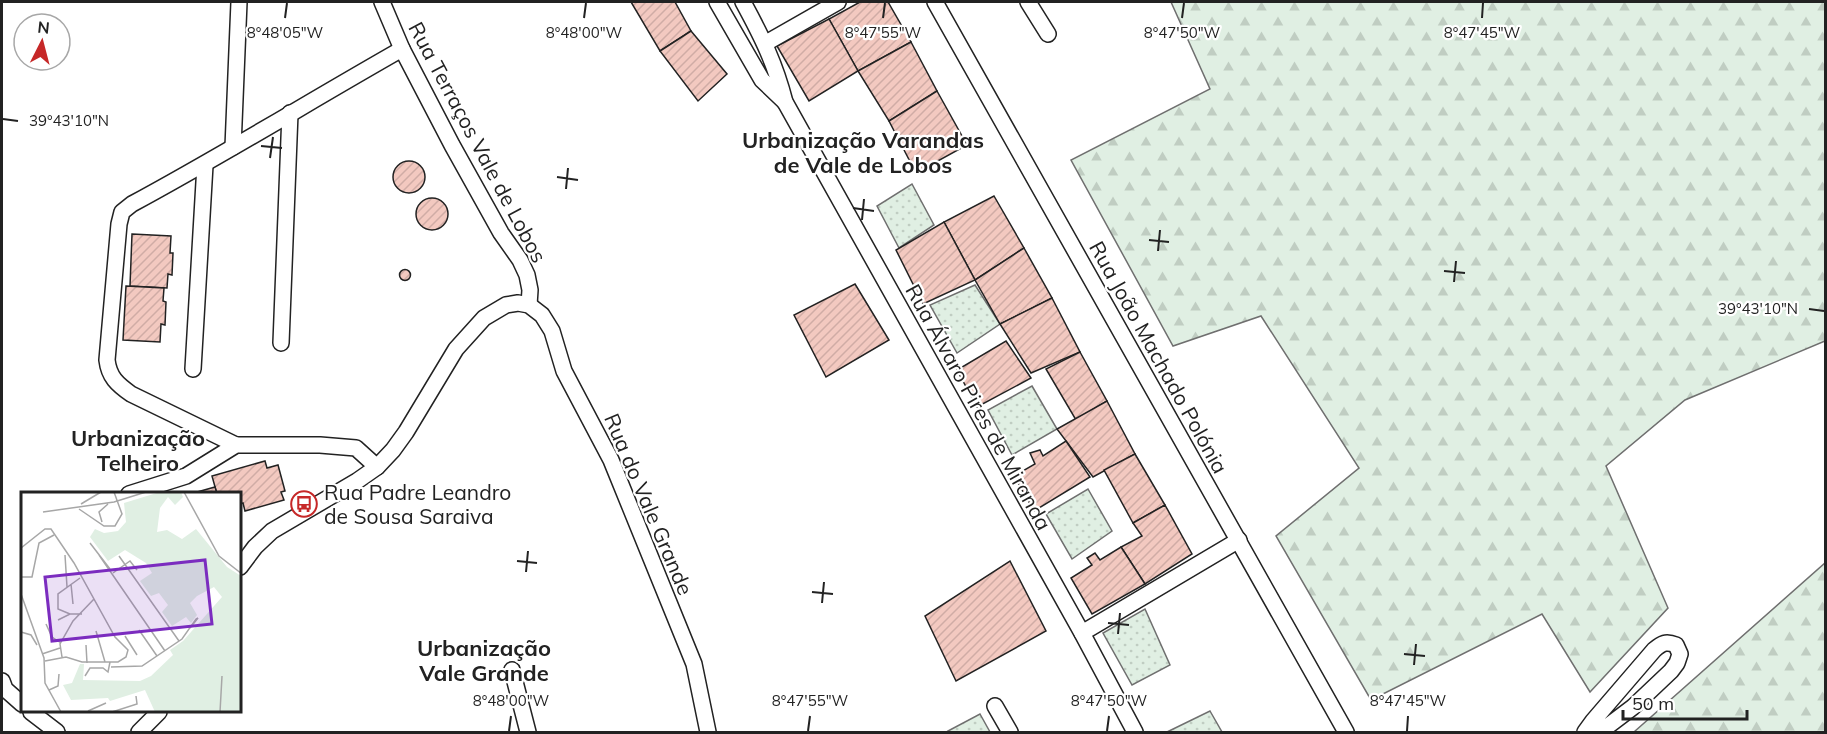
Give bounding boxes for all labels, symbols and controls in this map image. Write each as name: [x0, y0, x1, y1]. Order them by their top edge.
north arrow: [12, 12, 72, 72]
text: N: [37, 17, 51, 38]
street label: Rua Terraços Vale de Lobos: [403, 17, 553, 267]
text: 8°48'05"W: [247, 23, 324, 42]
text: 8°48'00"W: [546, 23, 623, 42]
text: 8°47'55"W: [845, 23, 922, 42]
text: 8°47'50"W: [1144, 23, 1221, 42]
text: 8°47'45"W: [1444, 23, 1521, 42]
text: 39°43'10"N: [29, 111, 109, 130]
district label: Urbanização Varandas de Vale de Lobos: [742, 126, 984, 179]
street label: Rua João Machado Polónia: [1084, 236, 1234, 478]
street label: Rua Álvaro Pires de Miranda: [900, 279, 1058, 535]
text: 39°43'10"N: [1718, 299, 1798, 318]
street label: Rua do Vale Grande: [599, 409, 699, 599]
district label: Urbanização Telheiro: [71, 424, 205, 477]
place label: Rua Padre Leandro de Sousa Saraiva: [324, 479, 511, 529]
bus stop icon: Rua Padre Leandro de Sousa Saraiva: [289, 489, 319, 519]
inset map: [21, 492, 242, 713]
district label: Urbanização Vale Grande: [417, 634, 551, 687]
scale bar: [1623, 683, 1748, 721]
text: 8°48'00"W: [473, 691, 550, 710]
text: 8°47'55"W: [772, 691, 849, 710]
text: 8°47'50"W: [1071, 691, 1148, 710]
text: 8°47'45"W: [1370, 691, 1447, 710]
text: 50 m: [1632, 692, 1674, 715]

